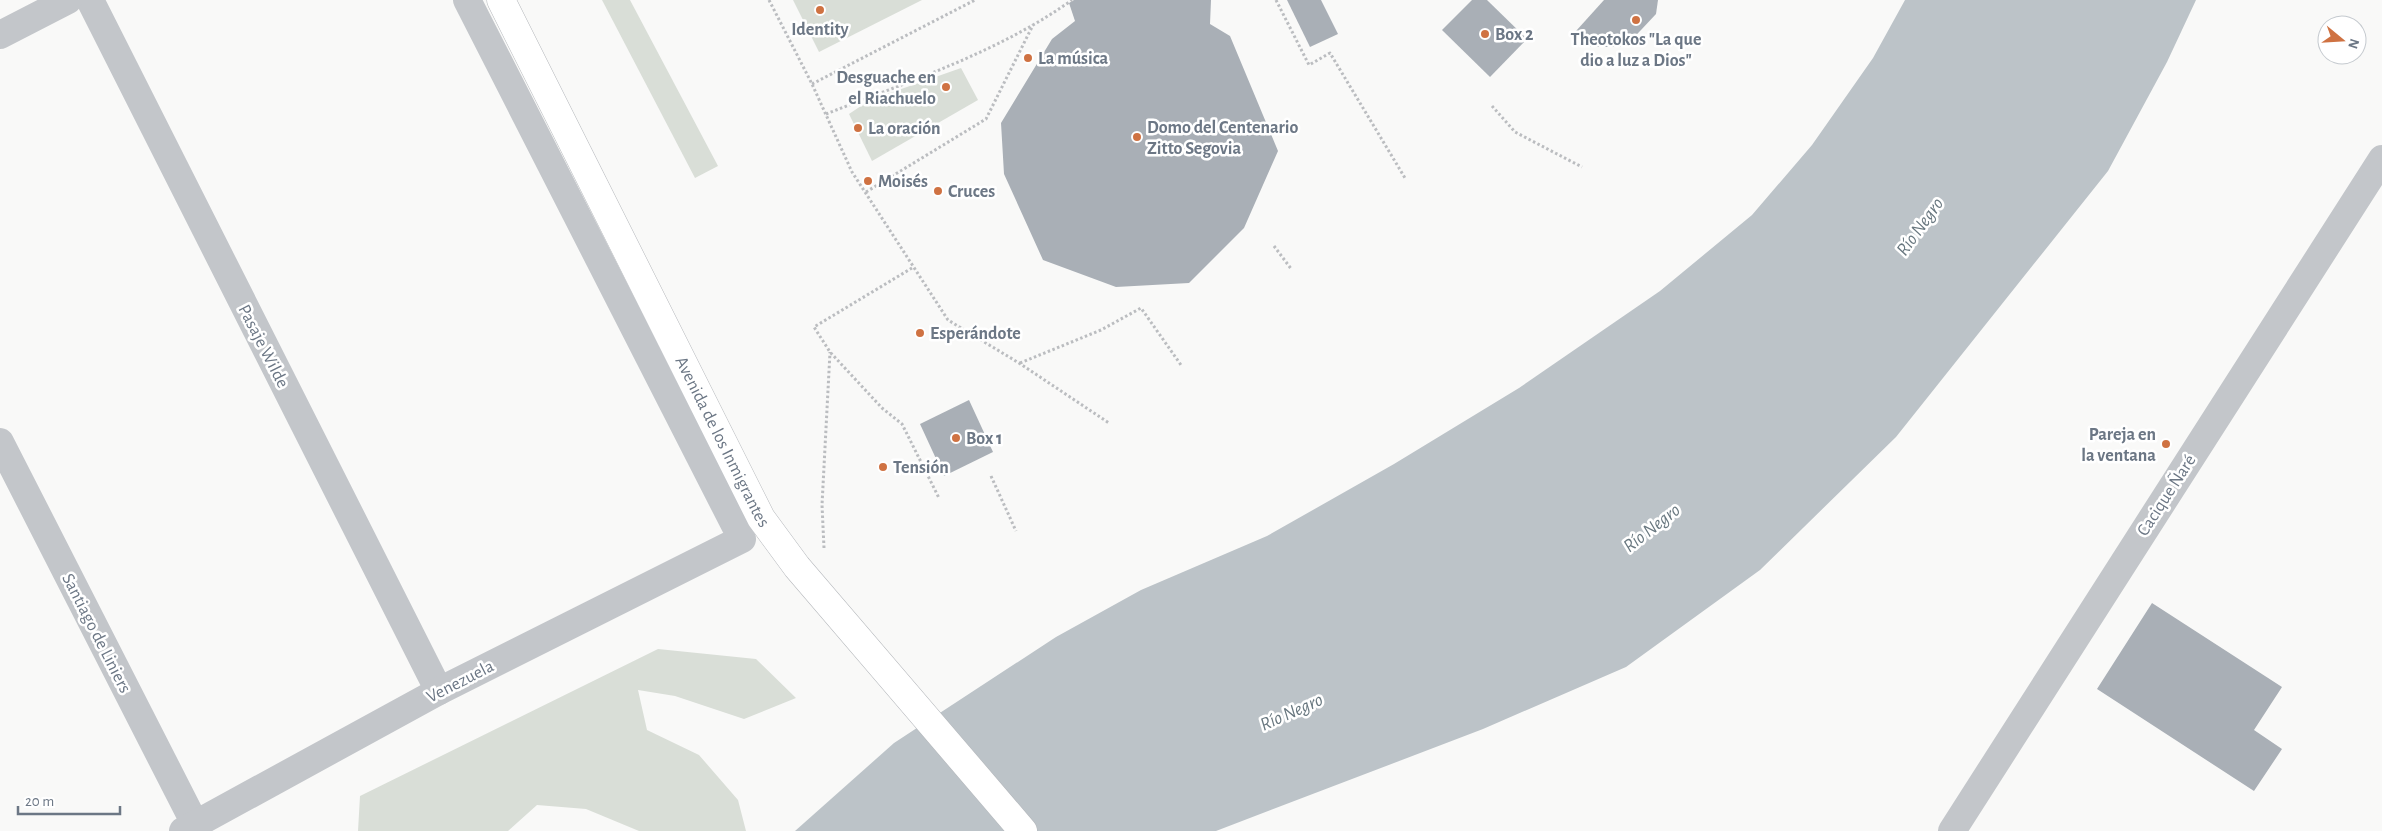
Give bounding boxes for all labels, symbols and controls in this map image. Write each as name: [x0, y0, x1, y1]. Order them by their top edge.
marker: Identity: [814, 4, 826, 16]
marker: Theotokos "La que dio a luz a Dios": [1630, 14, 1642, 26]
north arrow: [2317, 15, 2367, 65]
place label: Identity: [791, 21, 850, 39]
place label: Box 2: [1495, 26, 1534, 44]
marker: Box 2: [1479, 28, 1491, 40]
place label: Theotokos "La que dio a luz a Dios": [1571, 31, 1701, 70]
text: N: [2345, 37, 2362, 51]
place label: La música: [1038, 50, 1108, 68]
marker: La música: [1022, 52, 1034, 64]
place label: Desguache en el Riachuelo: [836, 69, 936, 108]
marker: Desguache en el Riachuelo: [940, 81, 952, 93]
place label: Domo del Centenario Zitto Segovia: [1147, 119, 1299, 158]
place label: La oración: [868, 120, 941, 138]
marker: La oración: [852, 122, 864, 134]
marker: Domo del Centenario Zitto Segovia: [1131, 131, 1143, 143]
place label: Moisés: [878, 173, 928, 191]
marker: Moisés: [862, 175, 874, 187]
place label: Cruces: [948, 183, 995, 201]
marker: Cruces: [932, 185, 944, 197]
water label: Río Negro: [1893, 194, 1948, 259]
street label: Pasaje Wilde: [234, 302, 292, 391]
place label: Esperándote: [930, 325, 1021, 343]
marker: Esperándote: [914, 327, 926, 339]
street label: Avenida de los Inmigrantes: [671, 354, 773, 531]
place label: Pareja en la ventana: [2081, 426, 2156, 465]
place label: Box 1: [966, 430, 1002, 448]
marker: Box 1: [950, 432, 962, 444]
marker: Pareja en la ventana: [2160, 438, 2172, 450]
street label: Cacique Ñaré: [2132, 450, 2200, 539]
place label: Tensión: [893, 459, 949, 477]
marker: Tensión: [877, 461, 889, 473]
water label: Río Negro: [1620, 500, 1684, 556]
street label: Santiago de Liniers: [58, 571, 134, 696]
street label: Venezuela: [424, 657, 497, 706]
water label: Río Negro: [1257, 690, 1326, 735]
scale bar: [18, 784, 120, 816]
text: 20 m: [25, 794, 54, 809]

